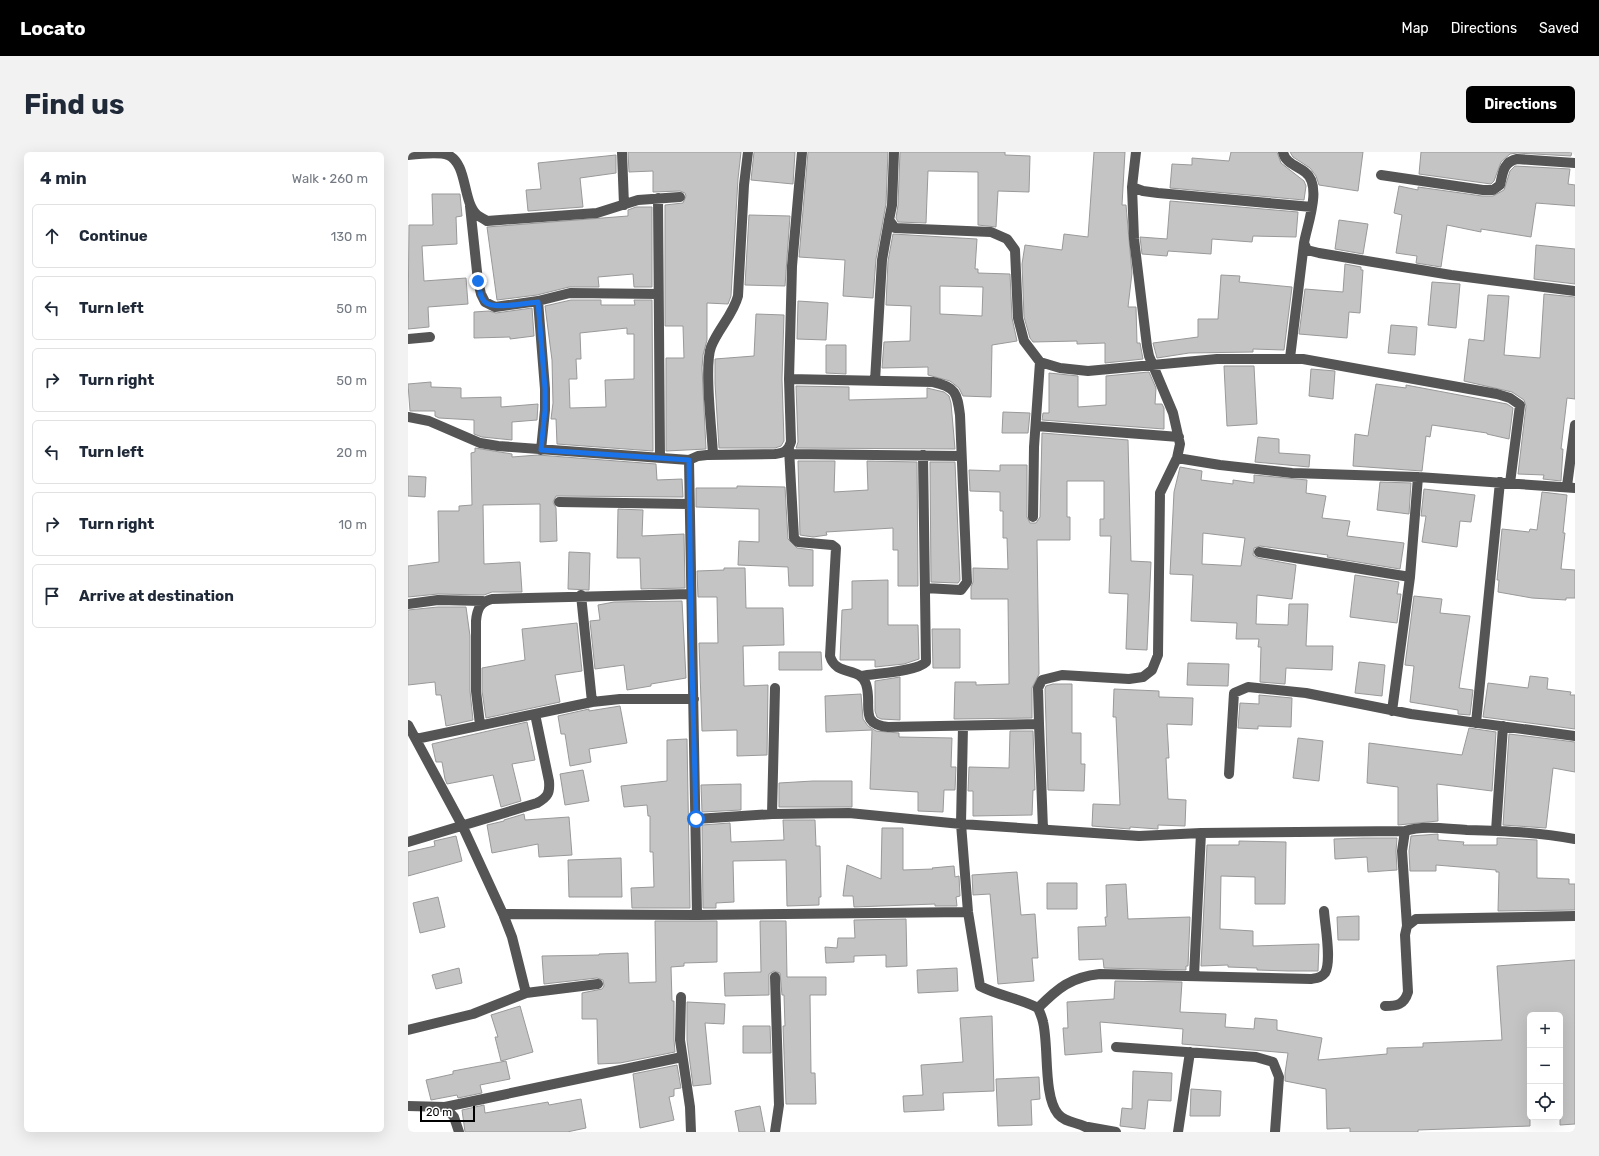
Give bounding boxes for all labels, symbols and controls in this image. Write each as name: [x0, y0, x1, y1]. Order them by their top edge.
text: Locato: [20, 17, 86, 40]
text: Map: [1402, 20, 1429, 37]
text: Directions: [1451, 20, 1517, 37]
text: Saved: [1539, 20, 1579, 37]
button: Directions: [1466, 86, 1575, 123]
text: Find us: [24, 88, 124, 121]
text: 4 min: [40, 168, 87, 188]
text: Walk · 260 m: [292, 171, 368, 186]
icon: ahead: [41, 225, 63, 247]
text: Continue: [79, 227, 148, 245]
text: 130 m: [331, 229, 367, 244]
route end: [469, 272, 487, 290]
icon: left: [41, 297, 63, 319]
text: Turn left: [79, 299, 144, 317]
text: 50 m: [336, 301, 367, 316]
icon: right: [41, 369, 63, 391]
text: Turn right: [79, 371, 154, 389]
text: 50 m: [336, 373, 367, 388]
icon: left: [41, 441, 63, 463]
text: Turn left: [79, 443, 144, 461]
text: 20 m: [336, 445, 367, 460]
icon: right: [41, 513, 63, 535]
text: Turn right: [79, 515, 154, 533]
text: 10 m: [338, 517, 367, 532]
icon: arrive: [41, 585, 63, 607]
text: Arrive at destination: [79, 587, 234, 605]
route start: [687, 810, 705, 828]
map controls: [1527, 1012, 1563, 1120]
button: +: [1527, 1012, 1563, 1048]
button: −: [1527, 1048, 1563, 1084]
button: locate: [1527, 1084, 1563, 1120]
scale bar: [420, 1104, 475, 1123]
text: 20 m: [426, 1106, 452, 1119]

